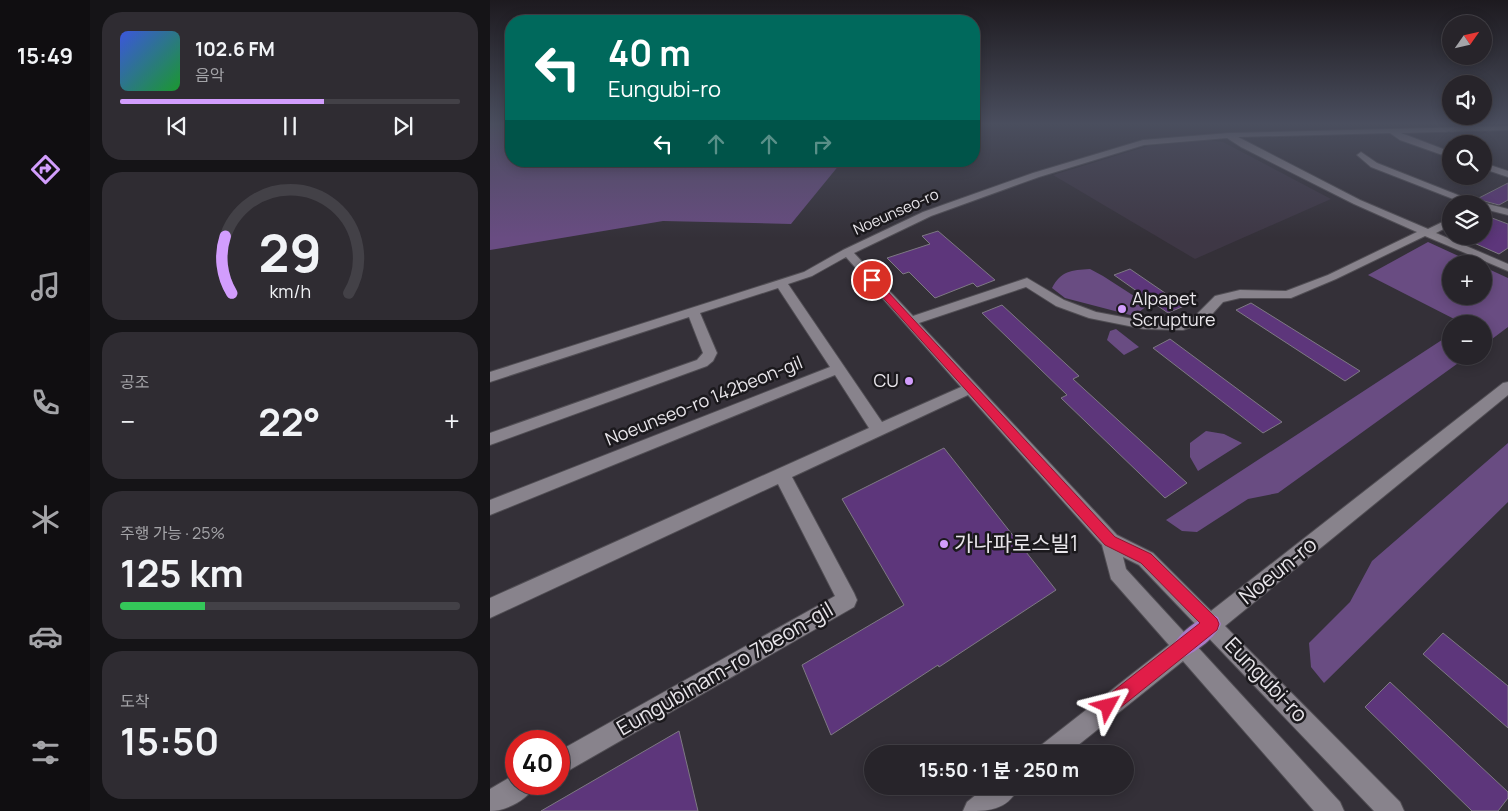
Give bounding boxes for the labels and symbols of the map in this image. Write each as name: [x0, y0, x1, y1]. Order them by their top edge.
north arrow: [1442, 15, 1492, 65]
street label: Noeunseo-ro: [850, 183, 942, 240]
pin: [851, 259, 893, 301]
place label: Alpapet Scrupture: [1132, 286, 1216, 331]
marker: Alpapet Scrupture: [1116, 303, 1128, 315]
street label: Noeunseo-ro 142beon-gil: [601, 349, 806, 451]
place label: CU: [873, 368, 899, 392]
marker: CU: [903, 375, 915, 387]
place label: 가나파로스빌1: [954, 529, 1078, 557]
street label: Noeun-ro: [1233, 530, 1322, 610]
marker: 가나파로스빌1: [938, 538, 950, 550]
street label: Eungubinam-ro 7beon-gil: [611, 595, 838, 742]
street label: Eungubi-ro: [1219, 631, 1314, 728]
position arrow: [1081, 679, 1133, 731]
speed limit sign: 40: [505, 730, 570, 795]

